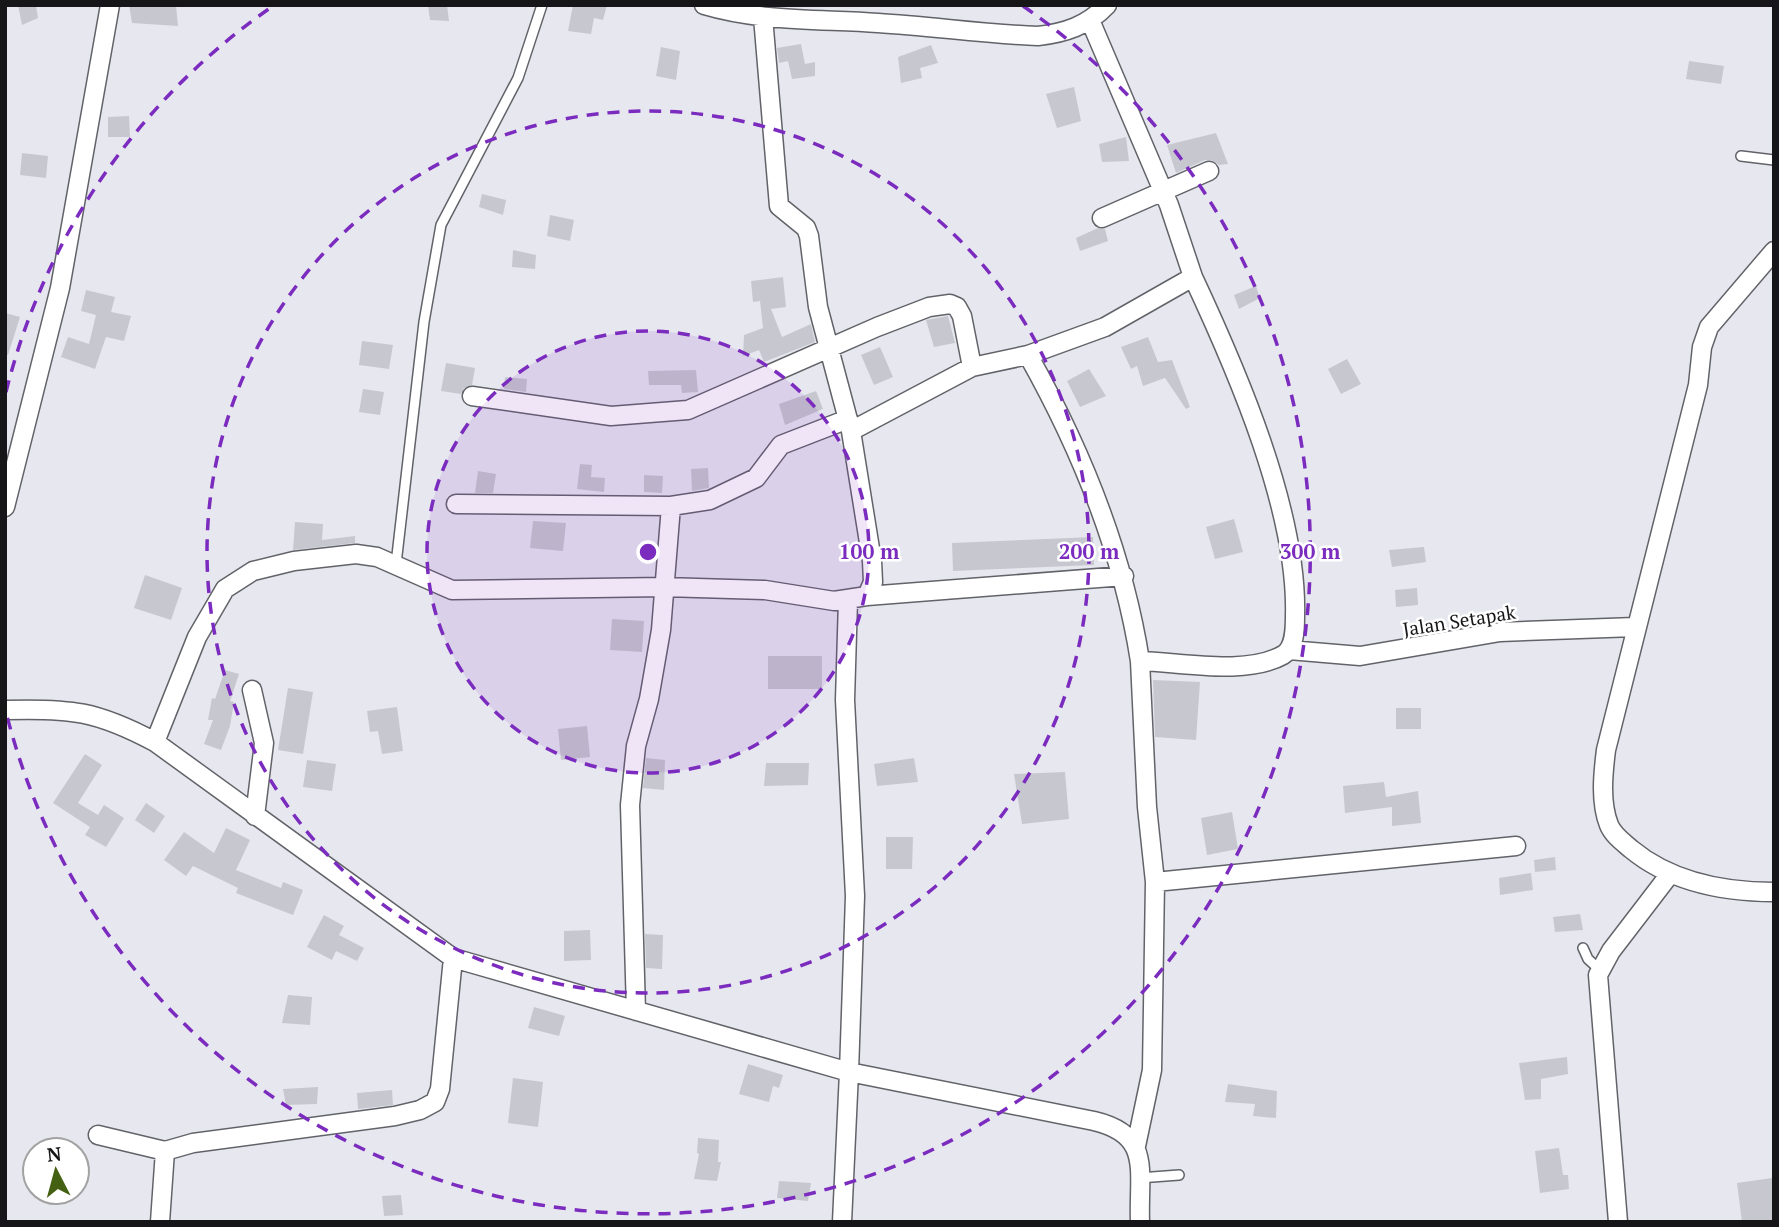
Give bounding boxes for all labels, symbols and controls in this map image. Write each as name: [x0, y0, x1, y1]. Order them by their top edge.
text: 100 m: [839, 537, 900, 565]
text: 200 m: [1059, 537, 1120, 565]
text: 300 m: [1280, 537, 1341, 565]
centre of rings: [636, 540, 660, 564]
street label: Jalan Setapak: [1401, 599, 1517, 641]
north arrow: [21, 1136, 91, 1206]
text: N: [46, 1140, 63, 1167]

